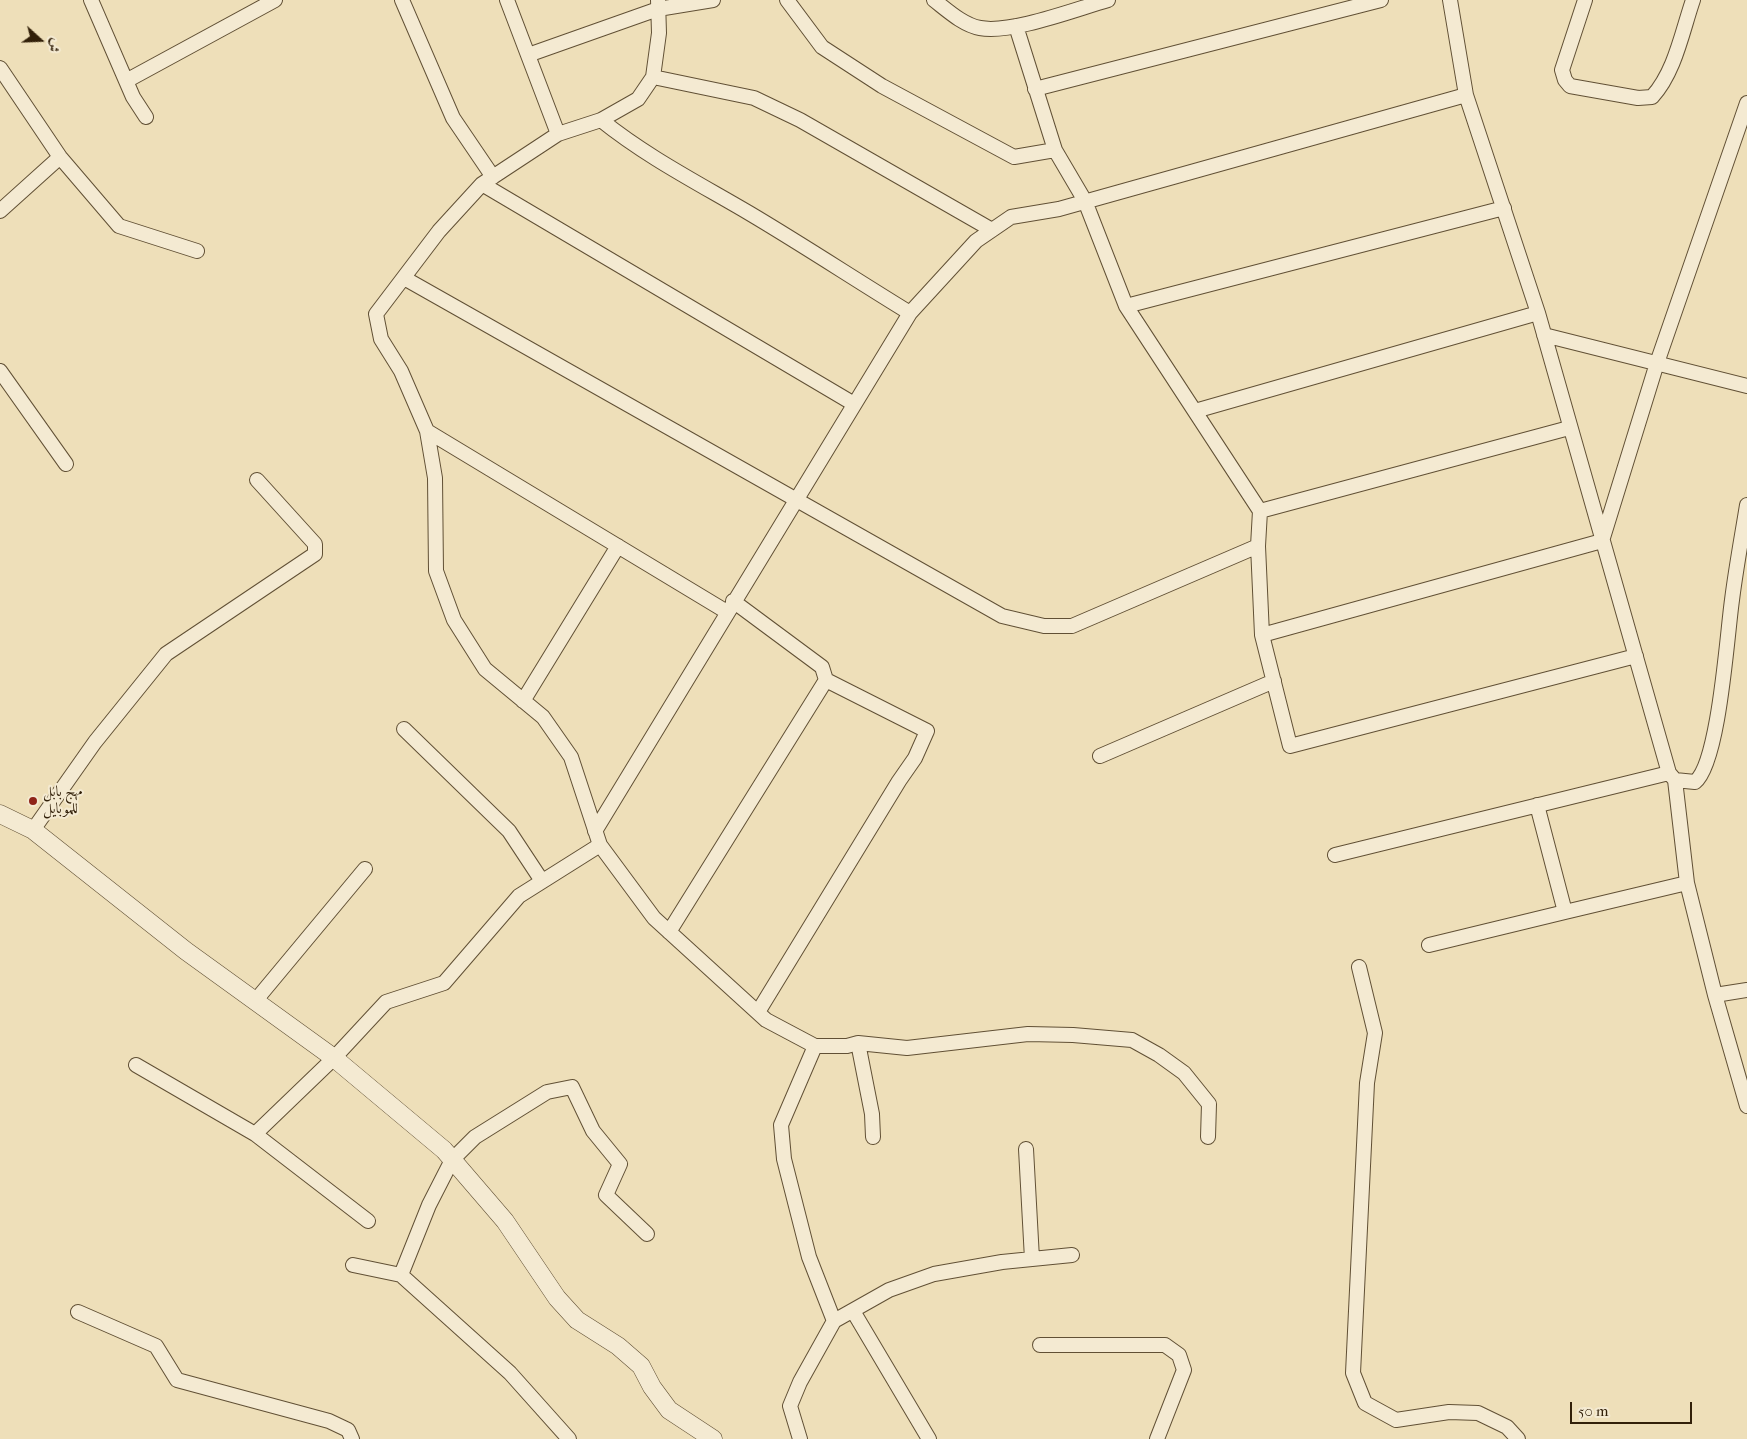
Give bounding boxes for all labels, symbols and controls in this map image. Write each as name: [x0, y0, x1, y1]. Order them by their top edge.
north arrow: [15, 15, 65, 65]
text: ش: [44, 36, 65, 55]
place label: مهج بابل للموبايل: [43, 783, 83, 818]
marker: مهج بابل للموبايل: [27, 795, 39, 807]
scale bar: [1572, 1392, 1694, 1424]
text: 50 m: [1578, 1402, 1608, 1420]

